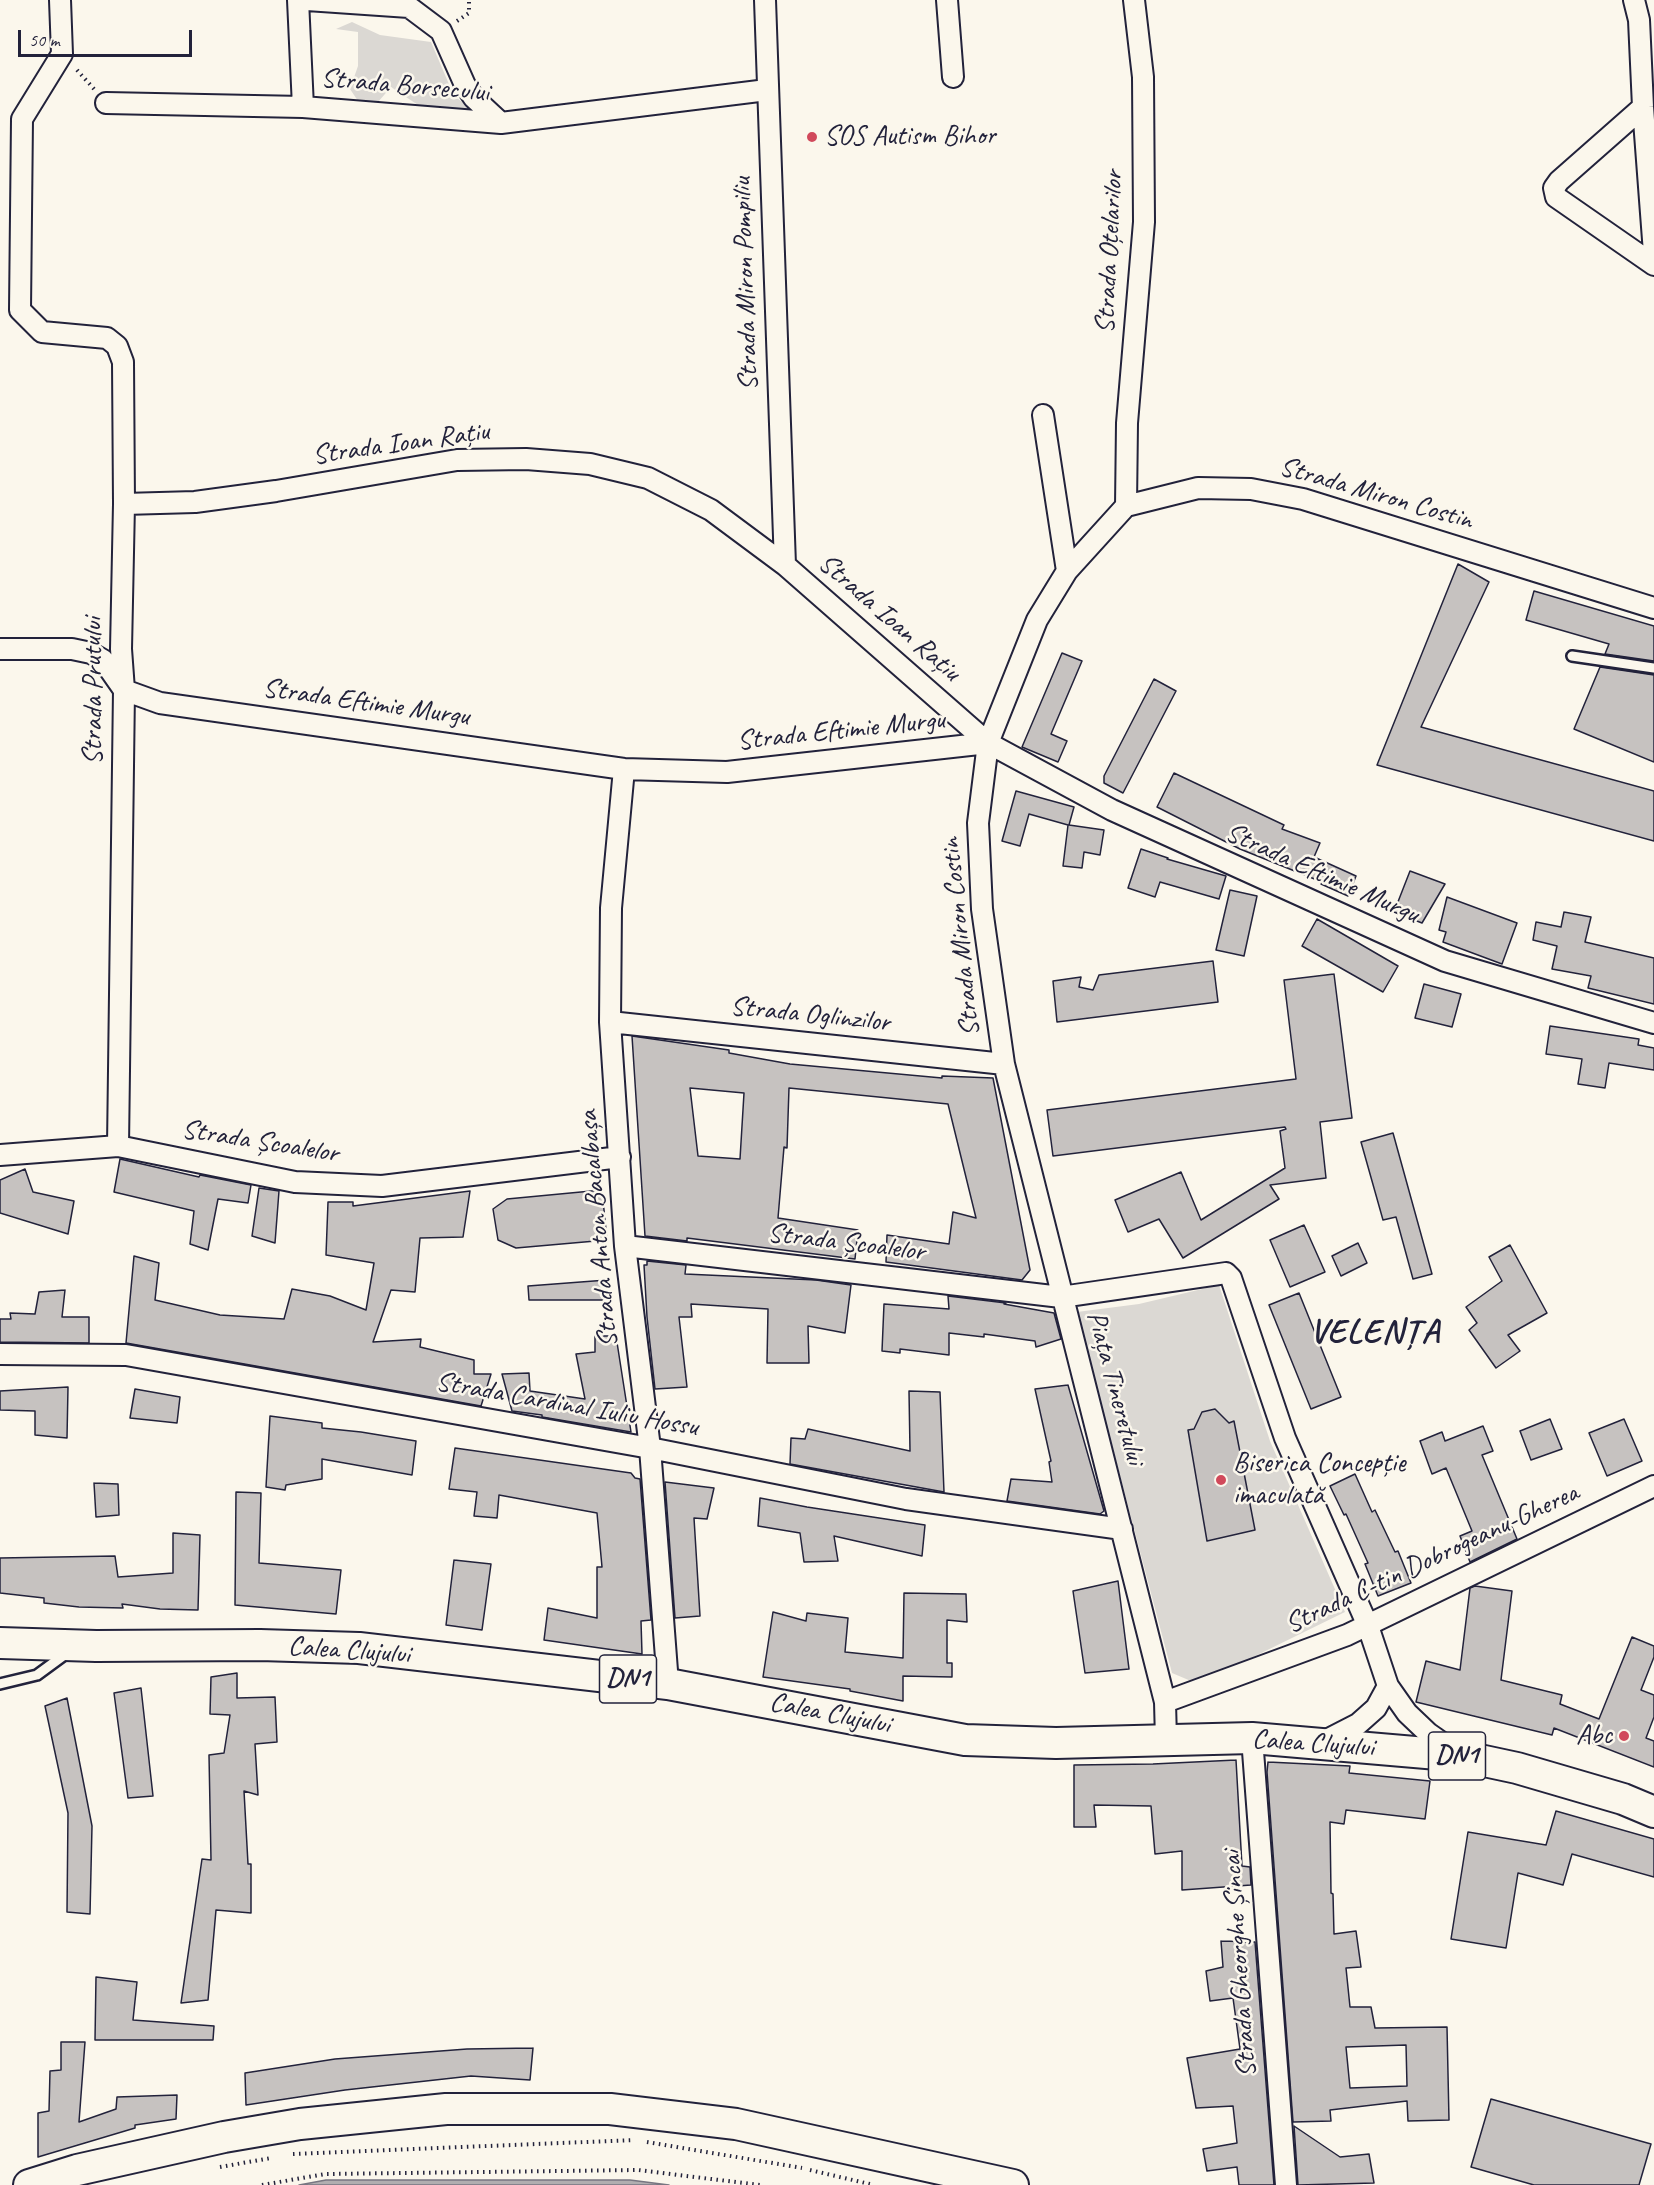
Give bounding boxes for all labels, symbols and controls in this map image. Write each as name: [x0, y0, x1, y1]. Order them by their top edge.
scale bar: [21, 18, 195, 56]
text: 50 m: [29, 29, 60, 51]
street label: Strada Borsecului: [319, 62, 491, 110]
place label: SOS Autism Bihor: [824, 120, 996, 154]
marker: SOS Autism Bihor: [805, 130, 819, 144]
street label: Strada Oțelarilor: [1089, 170, 1131, 334]
street label: Strada Miron Pompiliu: [725, 177, 767, 391]
street label: Strada Ioan Rațiu: [311, 415, 491, 473]
street label: Strada Miron Costin: [1275, 450, 1477, 538]
street label: Strada Ioan Rațiu: [811, 547, 967, 689]
street label: Strada Prutului: [77, 617, 111, 765]
street label: Strada Eftimie Murgu: [260, 672, 472, 734]
street label: Strada Eftimie Murgu: [736, 703, 946, 759]
street label: Strada Eftimie Murgu: [1220, 816, 1424, 932]
street label: Strada Miron Costin: [934, 836, 988, 1038]
street label: Strada Oglinzilor: [728, 990, 892, 1040]
street label: Strada Anton Bacalbașa: [572, 1109, 626, 1349]
street label: Strada Școalelor: [179, 1113, 341, 1171]
street label: Strada Școalelor: [766, 1217, 926, 1269]
street label: Piața Tineretului: [1078, 1308, 1152, 1468]
district label: VELENȚA: [1311, 1313, 1439, 1353]
street label: Strada Cardinal Iuliu Hossu: [433, 1365, 701, 1445]
place label: Biserica Concepție imaculată: [1233, 1447, 1405, 1513]
marker: Biserica Concepție imaculată: [1214, 1473, 1228, 1487]
street label: Strada C-tin Dobrogeanu-Gherea: [1280, 1476, 1584, 1642]
street label: Calea Clujului: [287, 1630, 411, 1672]
road number: DN1: [600, 1655, 656, 1703]
street label: Calea Clujului: [767, 1686, 893, 1742]
place label: Abc: [1576, 1719, 1612, 1753]
street label: Calea Clujului: [1251, 1723, 1375, 1765]
marker: Abc: [1617, 1729, 1631, 1743]
road number: DN1: [1428, 1732, 1486, 1780]
street label: Strada Gheorghe Șincai: [1215, 1849, 1265, 2079]

